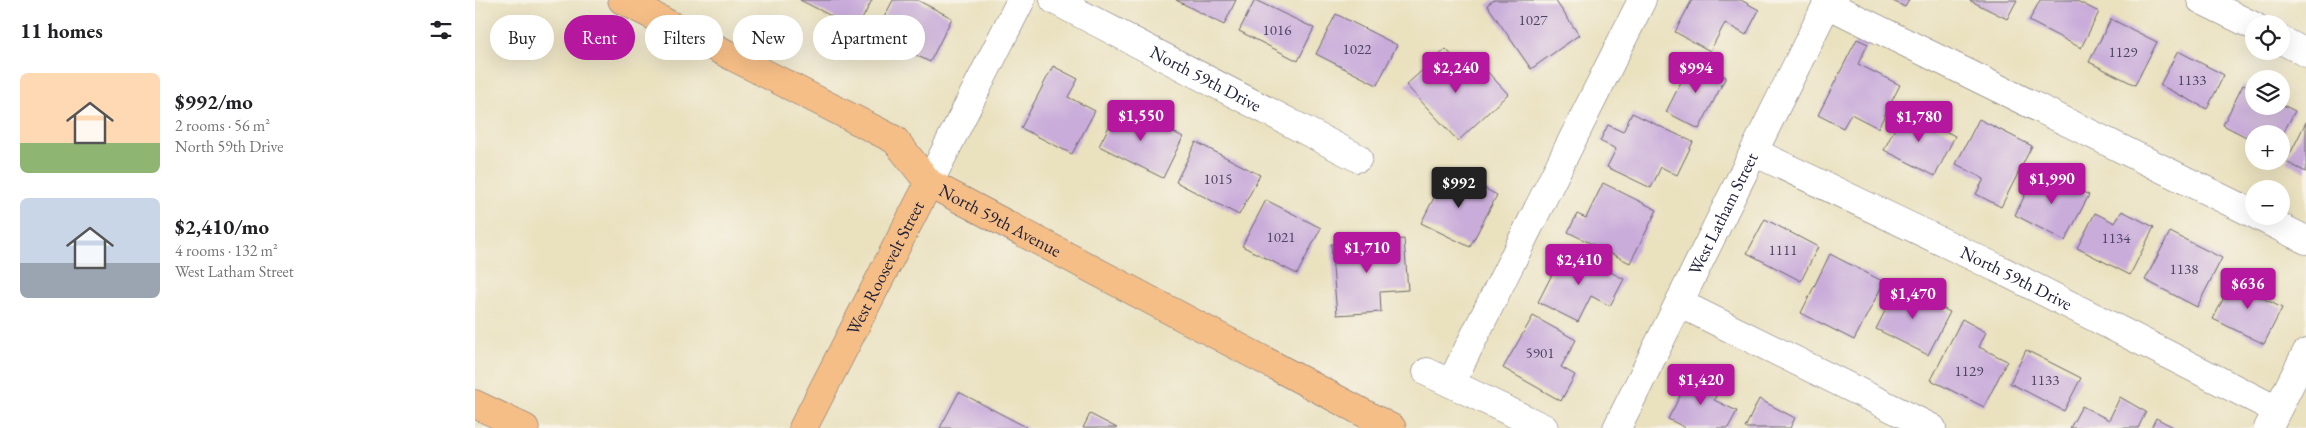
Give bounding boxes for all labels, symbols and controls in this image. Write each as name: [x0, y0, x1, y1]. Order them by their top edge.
house number: 1027: [1519, 10, 1548, 29]
chip: Buy: [490, 15, 554, 60]
chip: Rent: [564, 15, 635, 60]
chip: Filters: [645, 15, 723, 60]
chip: New: [733, 15, 803, 60]
chip: Apartment: [813, 15, 925, 60]
map controls: [2245, 15, 2290, 225]
button: locate: [2245, 15, 2290, 60]
icon: filters: [427, 16, 455, 44]
text: 11 homes: [20, 17, 103, 44]
house number: 1016: [1263, 20, 1291, 39]
house number: 1022: [1343, 39, 1372, 58]
street label: North 59th Drive: [1147, 40, 1265, 117]
house number: 1129: [2109, 42, 2137, 61]
pin: $2,240: [1415, 52, 1497, 94]
pin: $994: [1666, 52, 1726, 94]
text: $2,240: [1433, 57, 1479, 78]
text: $994: [1680, 57, 1712, 78]
house number: 1133: [2178, 70, 2206, 89]
button: layers: [2245, 70, 2290, 115]
text: $992/mo: [175, 88, 253, 115]
icon: home: [60, 93, 120, 153]
pin: $1,550: [1100, 100, 1182, 142]
pin: $1,780: [1878, 100, 1960, 143]
text: $1,550: [1118, 105, 1164, 126]
text: $1,780: [1896, 106, 1942, 127]
text: 2 rooms · 56 m²: [175, 115, 270, 136]
button: +: [2245, 125, 2290, 170]
text: North 59th Drive: [175, 136, 283, 157]
street label: West Latham Street: [1683, 148, 1763, 279]
pin: $1,990: [2011, 162, 2093, 205]
pin: $992: [1429, 166, 1489, 209]
text: $1,990: [2029, 168, 2075, 189]
house number: 1015: [1204, 169, 1232, 188]
text: $992: [1443, 172, 1475, 193]
street label: North 59th Avenue: [935, 178, 1065, 262]
button: −: [2245, 180, 2290, 225]
street label: West Roosevelt Street: [841, 196, 929, 339]
text: $2,410/mo: [175, 213, 269, 240]
icon: home: [60, 218, 120, 278]
house number: 1021: [1267, 227, 1295, 246]
house number: 1134: [2102, 228, 2131, 247]
pin: $1,710: [1326, 232, 1408, 274]
text: $1,710: [1344, 237, 1390, 258]
text: 4 rooms · 132 m²: [175, 240, 278, 261]
house number: 1111: [1769, 240, 1797, 259]
street label: North 59th Drive: [1957, 240, 2076, 315]
pin: $2,410: [1538, 244, 1620, 286]
text: $2,410: [1556, 249, 1602, 270]
house number: 1138: [2170, 259, 2198, 278]
text: West Latham Street: [175, 261, 294, 282]
pin: $636: [2218, 268, 2278, 310]
text: $636: [2232, 273, 2264, 294]
pin: $1,470: [1872, 278, 1954, 320]
text: $1,470: [1890, 283, 1936, 304]
house number: 5901: [1526, 343, 1554, 362]
house number: 1129: [1955, 361, 1983, 380]
pin: $1,420: [1660, 364, 1742, 406]
text: $1,420: [1678, 369, 1724, 390]
house number: 1133: [2031, 370, 2059, 389]

